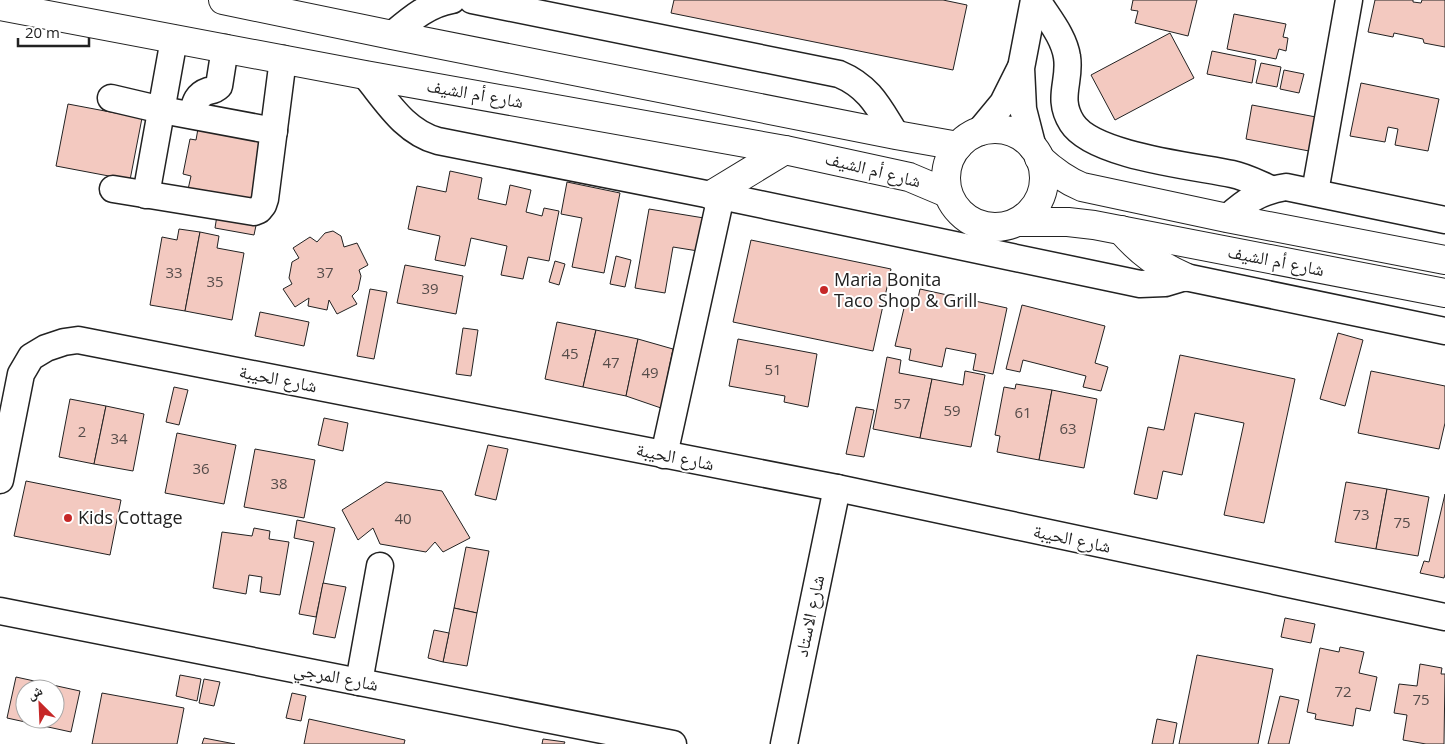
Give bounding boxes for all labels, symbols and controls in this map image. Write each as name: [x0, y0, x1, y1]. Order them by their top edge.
scale bar: [18, 15, 89, 47]
text: 20 m: [25, 22, 60, 42]
street label: شارع أم الشيف: [425, 73, 525, 114]
street label: شارع أم الشيف: [823, 146, 924, 193]
street label: شارع أم الشيف: [1226, 239, 1327, 282]
house number: 33: [165, 262, 183, 282]
house number: 37: [316, 262, 334, 282]
place label: Maria Bonita Taco Shop & Grill: [834, 267, 977, 312]
house number: 35: [206, 271, 224, 291]
house number: 39: [421, 278, 439, 298]
marker: Maria Bonita Taco Shop & Grill: [818, 284, 830, 296]
house number: 45: [561, 343, 579, 363]
house number: 47: [602, 352, 620, 372]
street label: شارع الحيبة: [237, 359, 319, 397]
house number: 51: [764, 359, 782, 379]
house number: 49: [641, 362, 659, 382]
house number: 57: [893, 393, 911, 413]
house number: 59: [943, 400, 961, 420]
house number: 61: [1014, 402, 1032, 422]
house number: 63: [1059, 418, 1077, 438]
house number: 2: [78, 421, 86, 441]
house number: 34: [110, 428, 128, 448]
street label: شارع الحيبة: [634, 437, 716, 475]
house number: 36: [192, 458, 210, 478]
house number: 38: [270, 473, 288, 493]
house number: 73: [1352, 504, 1370, 524]
place label: Kids Cottage: [78, 505, 183, 529]
house number: 40: [394, 508, 412, 528]
marker: Kids Cottage: [62, 512, 74, 524]
house number: 75: [1393, 512, 1411, 532]
street label: شارع الحيبة: [1031, 518, 1113, 558]
street label: شارع الاستاد: [789, 573, 829, 659]
street label: شارع المرجي: [291, 656, 380, 699]
north arrow: [15, 679, 65, 729]
text: ش: [24, 680, 45, 703]
house number: 72: [1334, 681, 1352, 701]
house number: 75: [1412, 689, 1430, 709]

